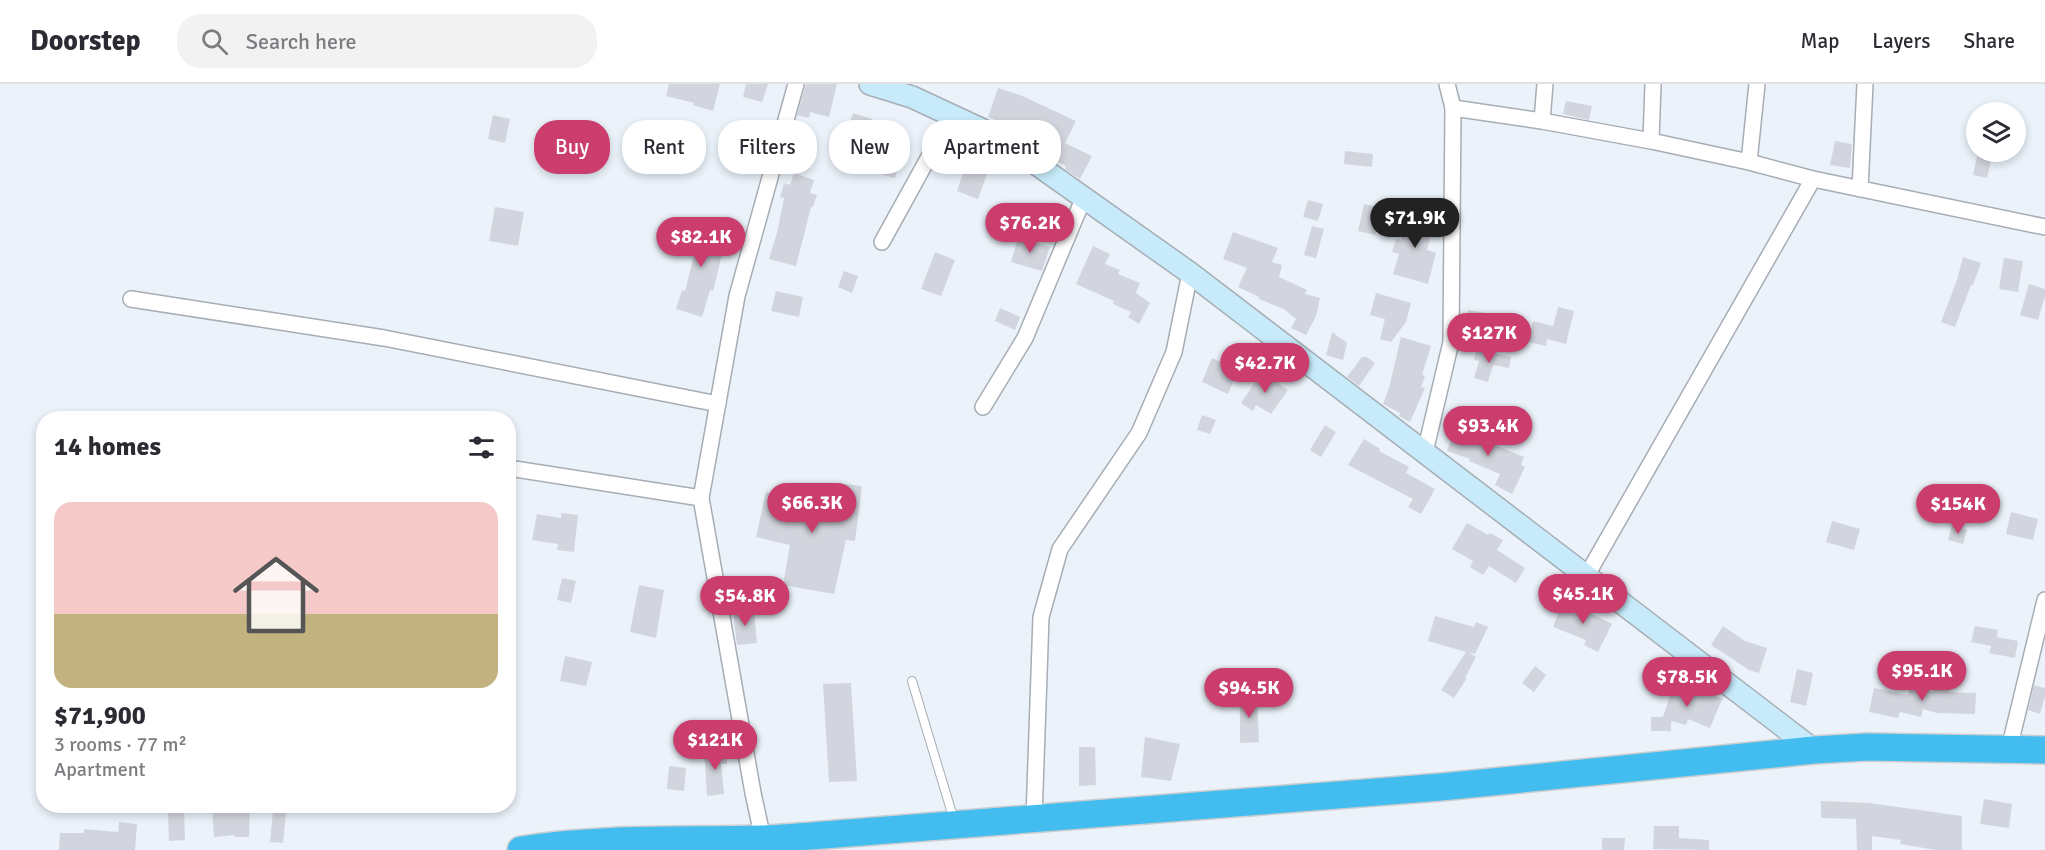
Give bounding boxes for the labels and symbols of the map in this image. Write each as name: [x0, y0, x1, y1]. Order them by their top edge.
pin: $71.9K: [1366, 198, 1464, 249]
pin: $76.2K: [981, 203, 1079, 254]
pin: $82.1K: [652, 217, 750, 268]
pin: $127K: [1447, 313, 1531, 364]
pin: $42.7K: [1216, 343, 1314, 394]
pin: $93.4K: [1439, 406, 1537, 457]
pin: $66.3K: [763, 483, 861, 534]
pin: $154K: [1916, 484, 2000, 535]
pin: $45.1K: [1534, 574, 1632, 625]
pin: $54.8K: [696, 576, 794, 627]
pin: $95.1K: [1873, 651, 1971, 702]
pin: $78.5K: [1638, 657, 1736, 708]
pin: $94.5K: [1200, 668, 1298, 719]
pin: $121K: [673, 720, 757, 771]

